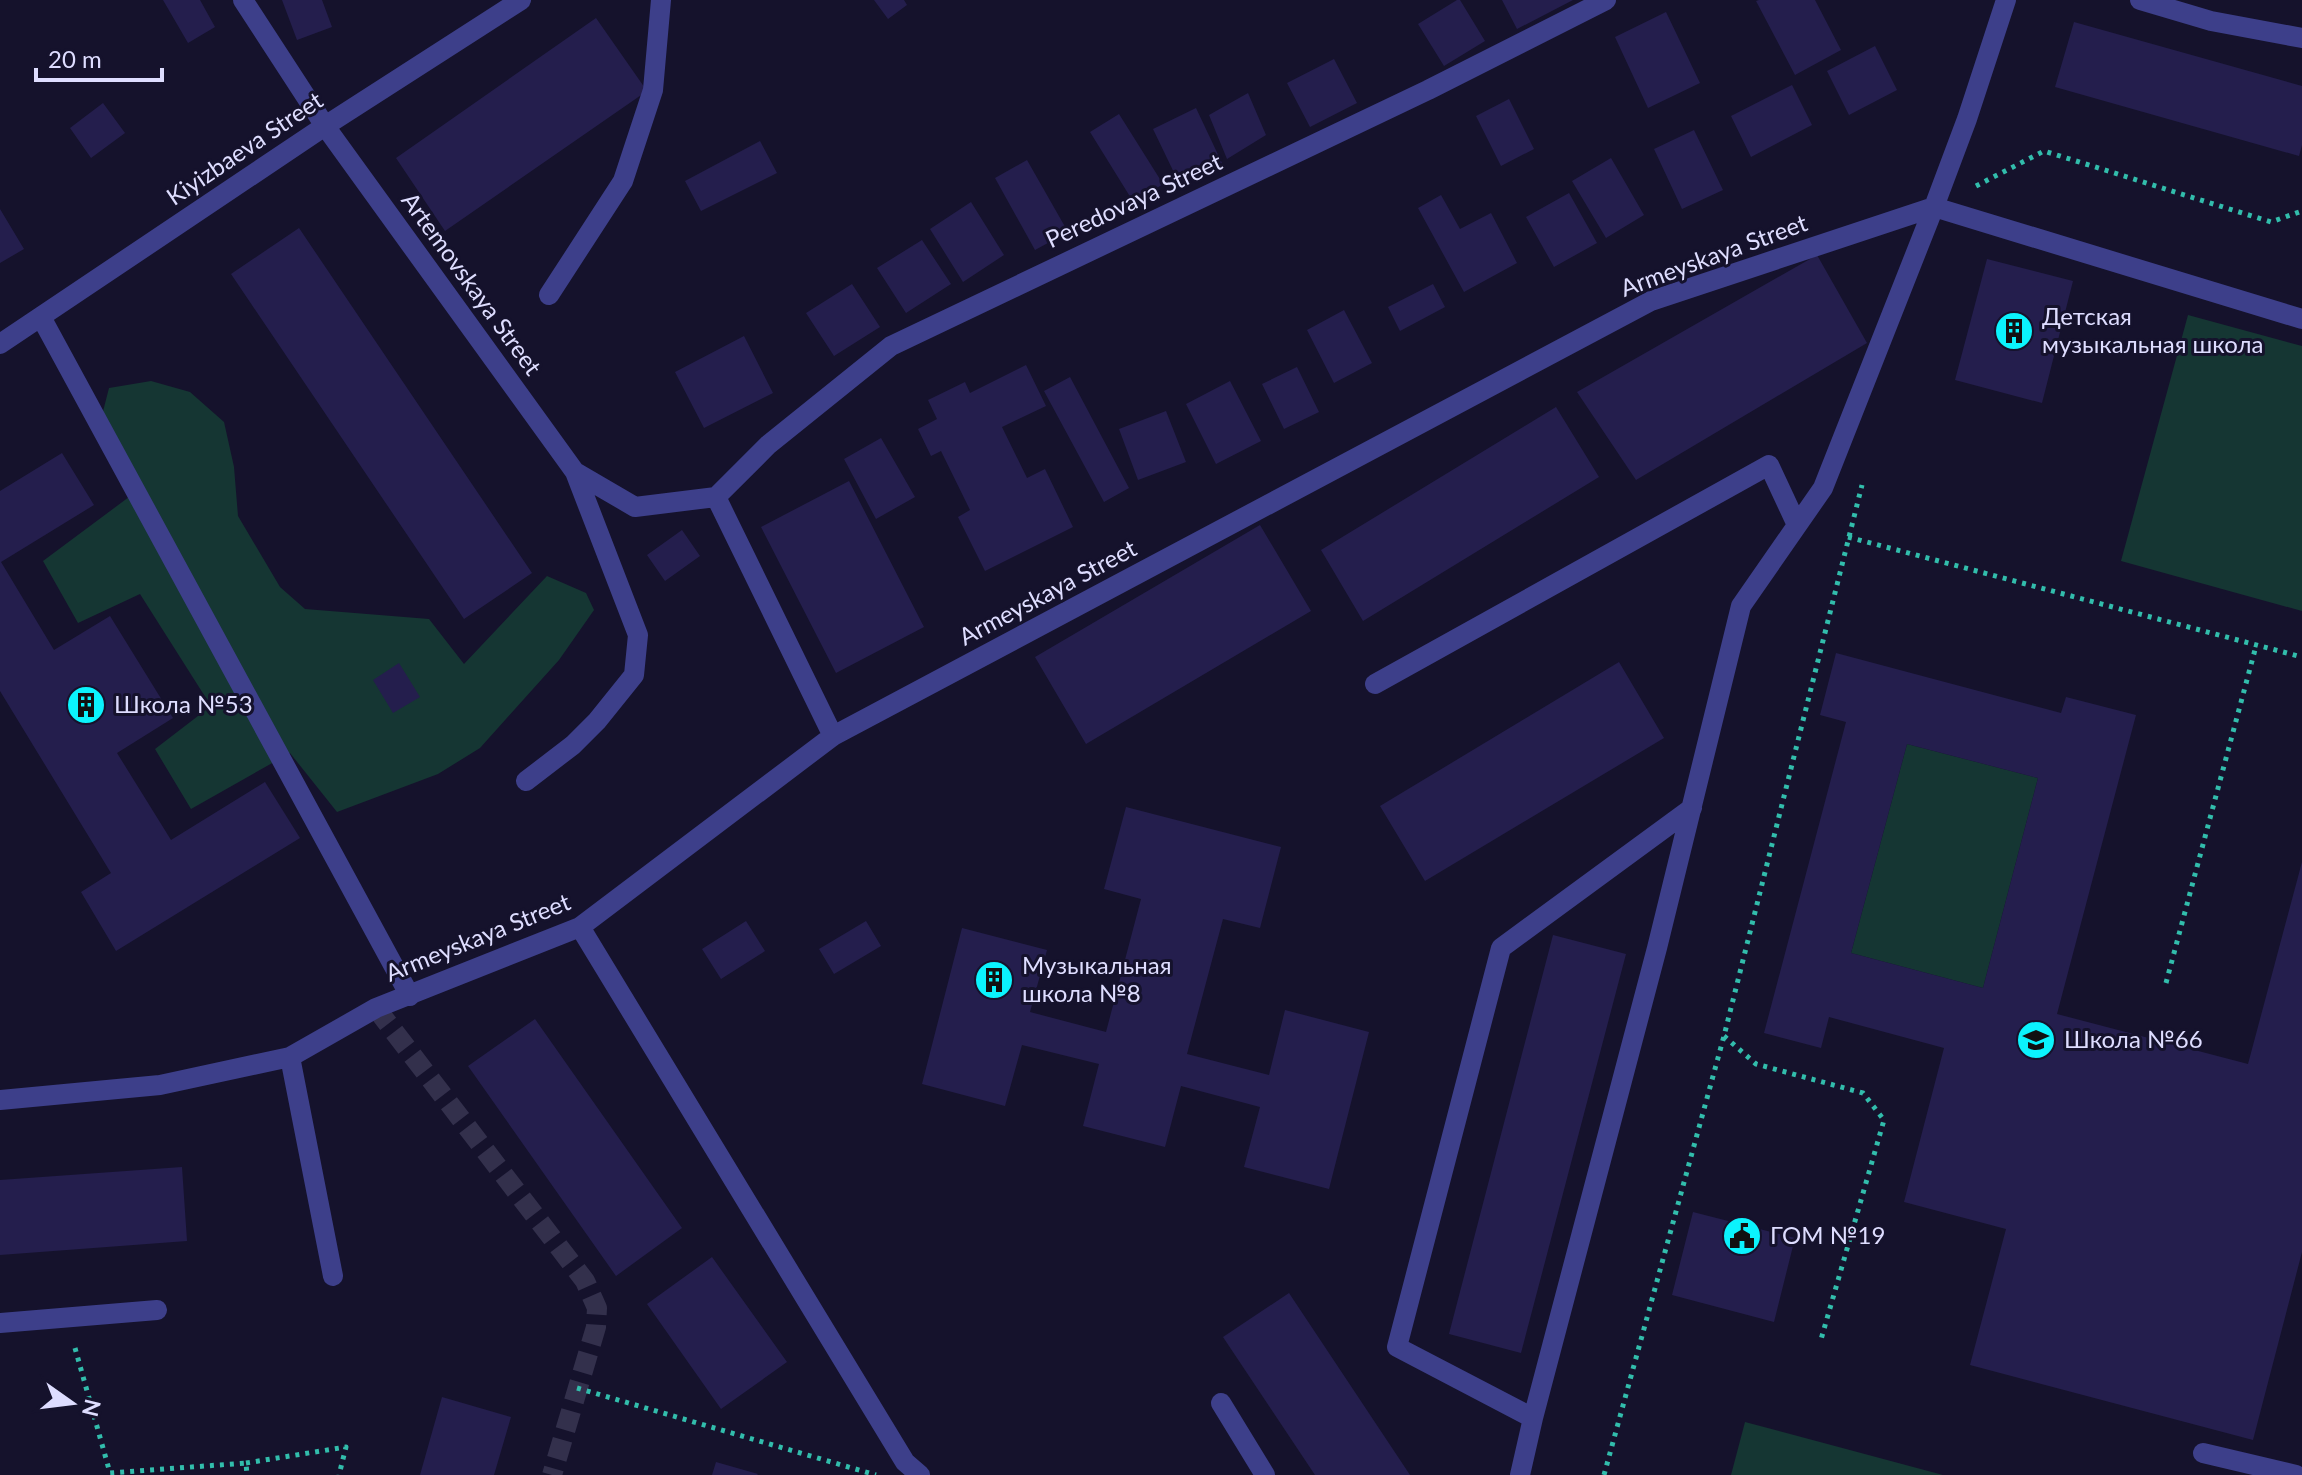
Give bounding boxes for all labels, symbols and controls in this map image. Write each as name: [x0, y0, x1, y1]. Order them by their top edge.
scale bar: [36, 32, 162, 82]
text: 20 m: [48, 44, 102, 73]
street label: Kiyizbaeva Street: [161, 85, 328, 211]
street label: Peredovaya Street: [1041, 146, 1227, 253]
street label: Artemovskaya Street: [396, 186, 549, 381]
street label: Armeyskaya Street: [1616, 207, 1811, 302]
place label: Детская музыкальная школа: [2042, 301, 2264, 358]
building icon: Детская музыкальная школа: [1993, 310, 2035, 352]
street label: Armeyskaya Street: [954, 532, 1141, 651]
building icon: Школа №53: [65, 684, 107, 726]
place label: Школа №53: [114, 689, 253, 718]
street label: Armeyskaya Street: [381, 886, 574, 987]
place label: Музыкальная школа №8: [1022, 950, 1172, 1007]
building icon: Музыкальная школа №8: [973, 959, 1015, 1001]
school or university icon: Школа №66: [2015, 1019, 2057, 1061]
place label: Школа №66: [2064, 1024, 2203, 1053]
public building icon: ГОМ №19: [1721, 1215, 1763, 1257]
place label: ГОМ №19: [1770, 1220, 1885, 1249]
north arrow: [32, 1363, 112, 1443]
text: N: [77, 1396, 107, 1419]

